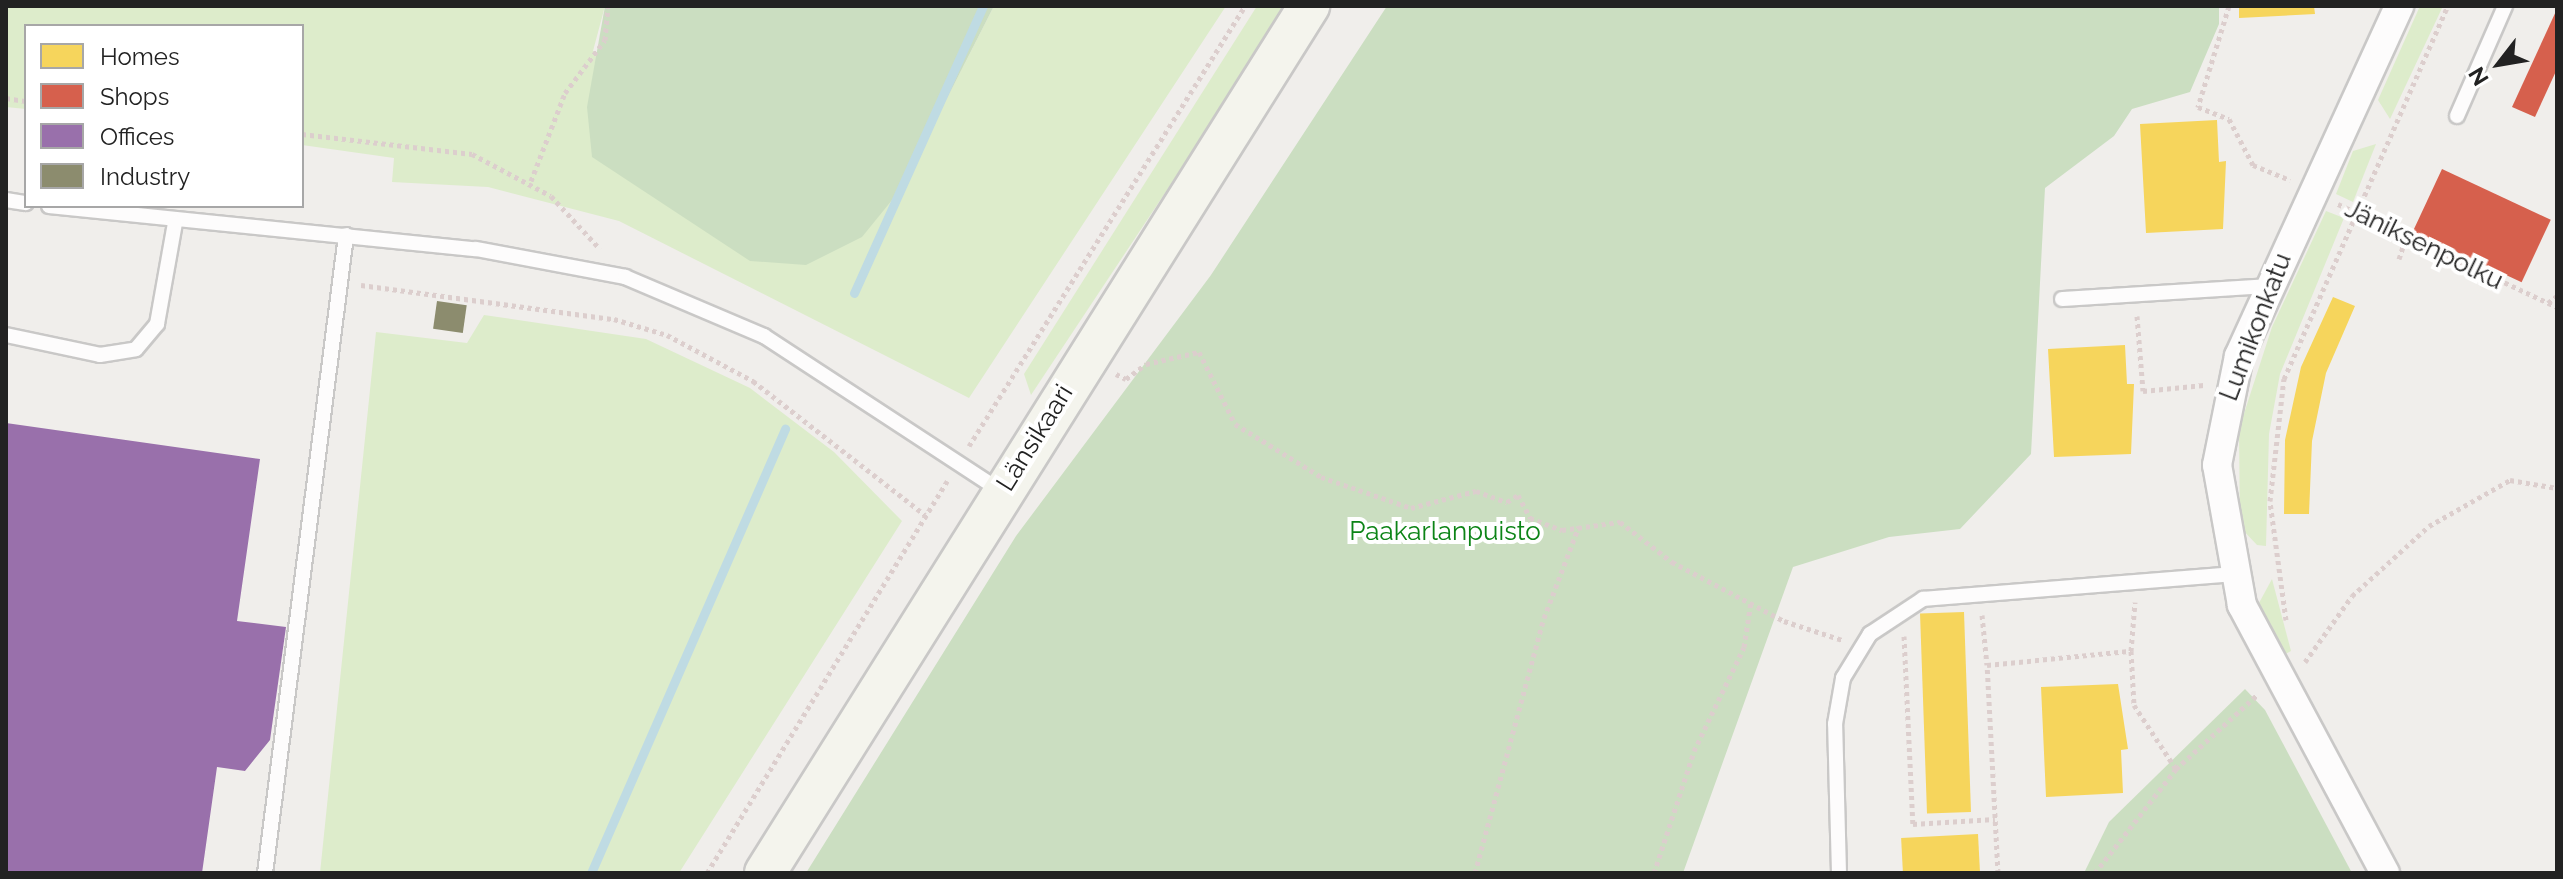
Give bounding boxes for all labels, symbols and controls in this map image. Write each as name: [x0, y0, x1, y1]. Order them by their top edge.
legend: [24, 24, 304, 208]
north arrow: [2459, 24, 2539, 104]
text: Homes: [100, 42, 180, 71]
text: N: [2463, 62, 2494, 90]
text: Shops: [100, 82, 169, 111]
text: Offices: [100, 122, 174, 151]
text: Industry: [100, 162, 190, 191]
street label: Jäniksenpolku: [2340, 193, 2508, 297]
street label: Lumikonkatu: [2214, 249, 2298, 405]
street label: Länsikaari: [990, 379, 1080, 497]
park label: Paakarlanpuisto: [1349, 516, 1541, 548]

